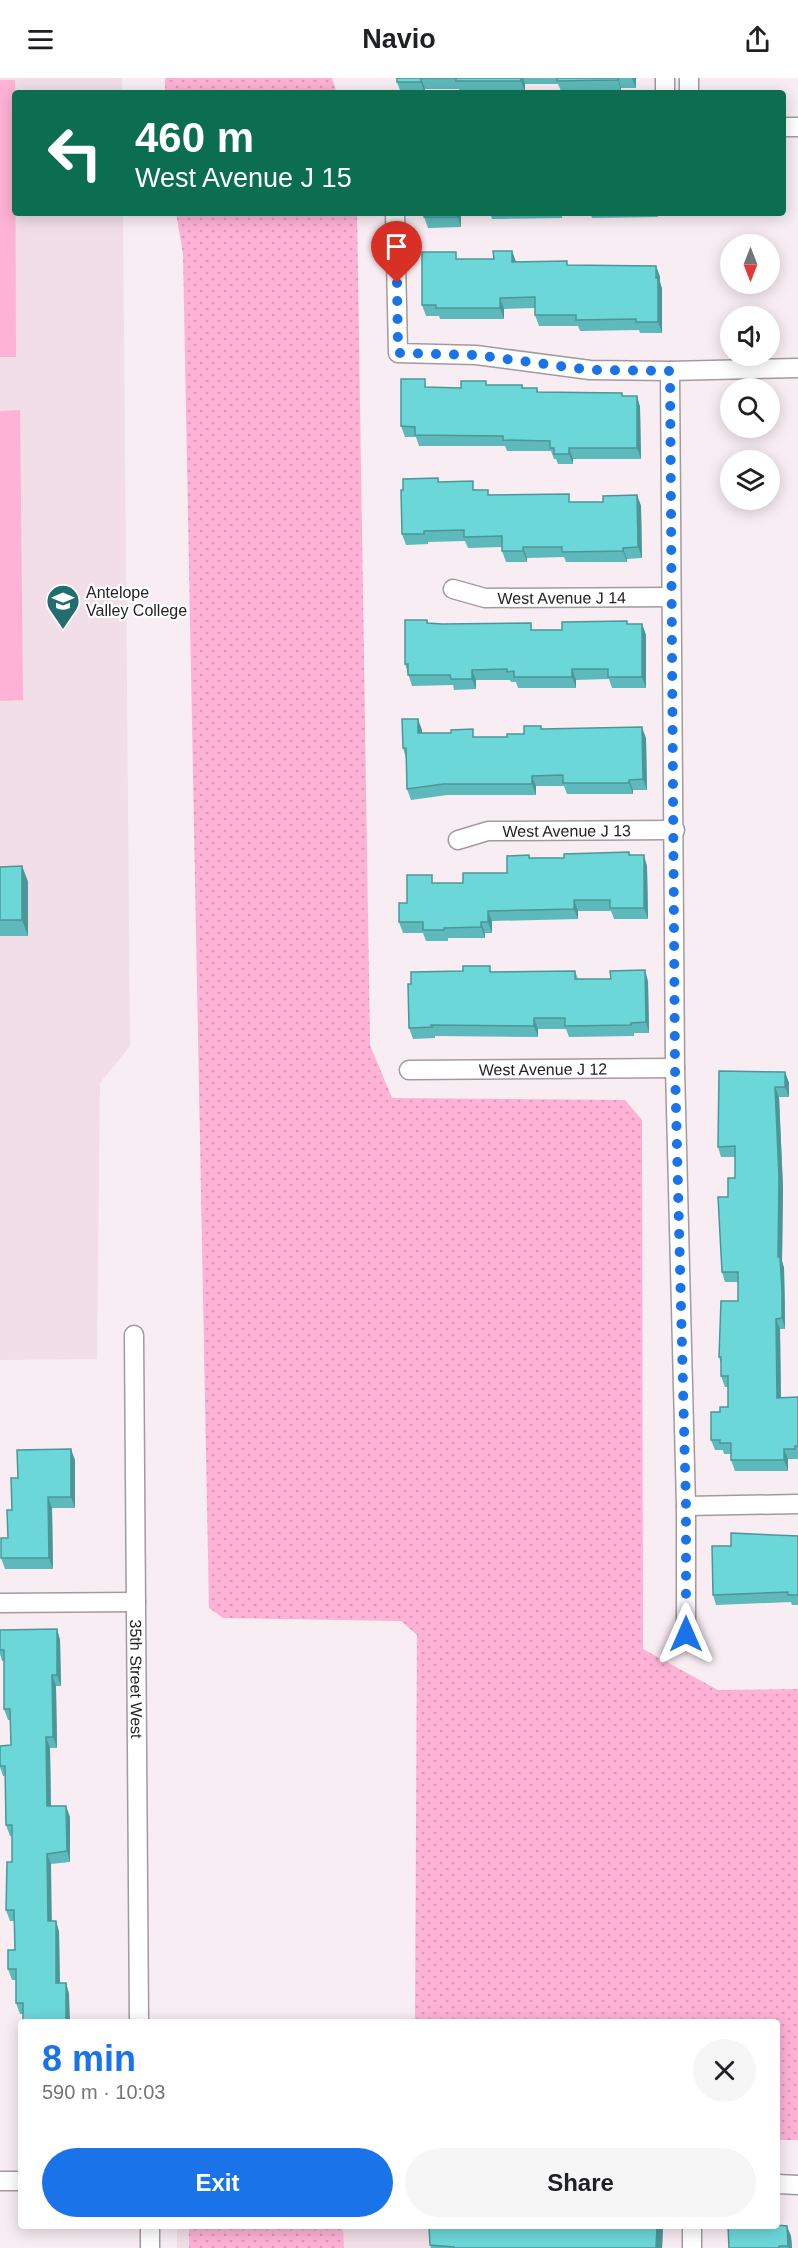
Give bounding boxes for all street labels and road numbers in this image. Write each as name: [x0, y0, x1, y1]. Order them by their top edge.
street label: West Avenue J 14: [497, 589, 626, 606]
street label: West Avenue J 13: [502, 822, 631, 839]
street label: West Avenue J 12: [479, 1060, 607, 1078]
street label: 35th Street West: [128, 1619, 145, 1739]

